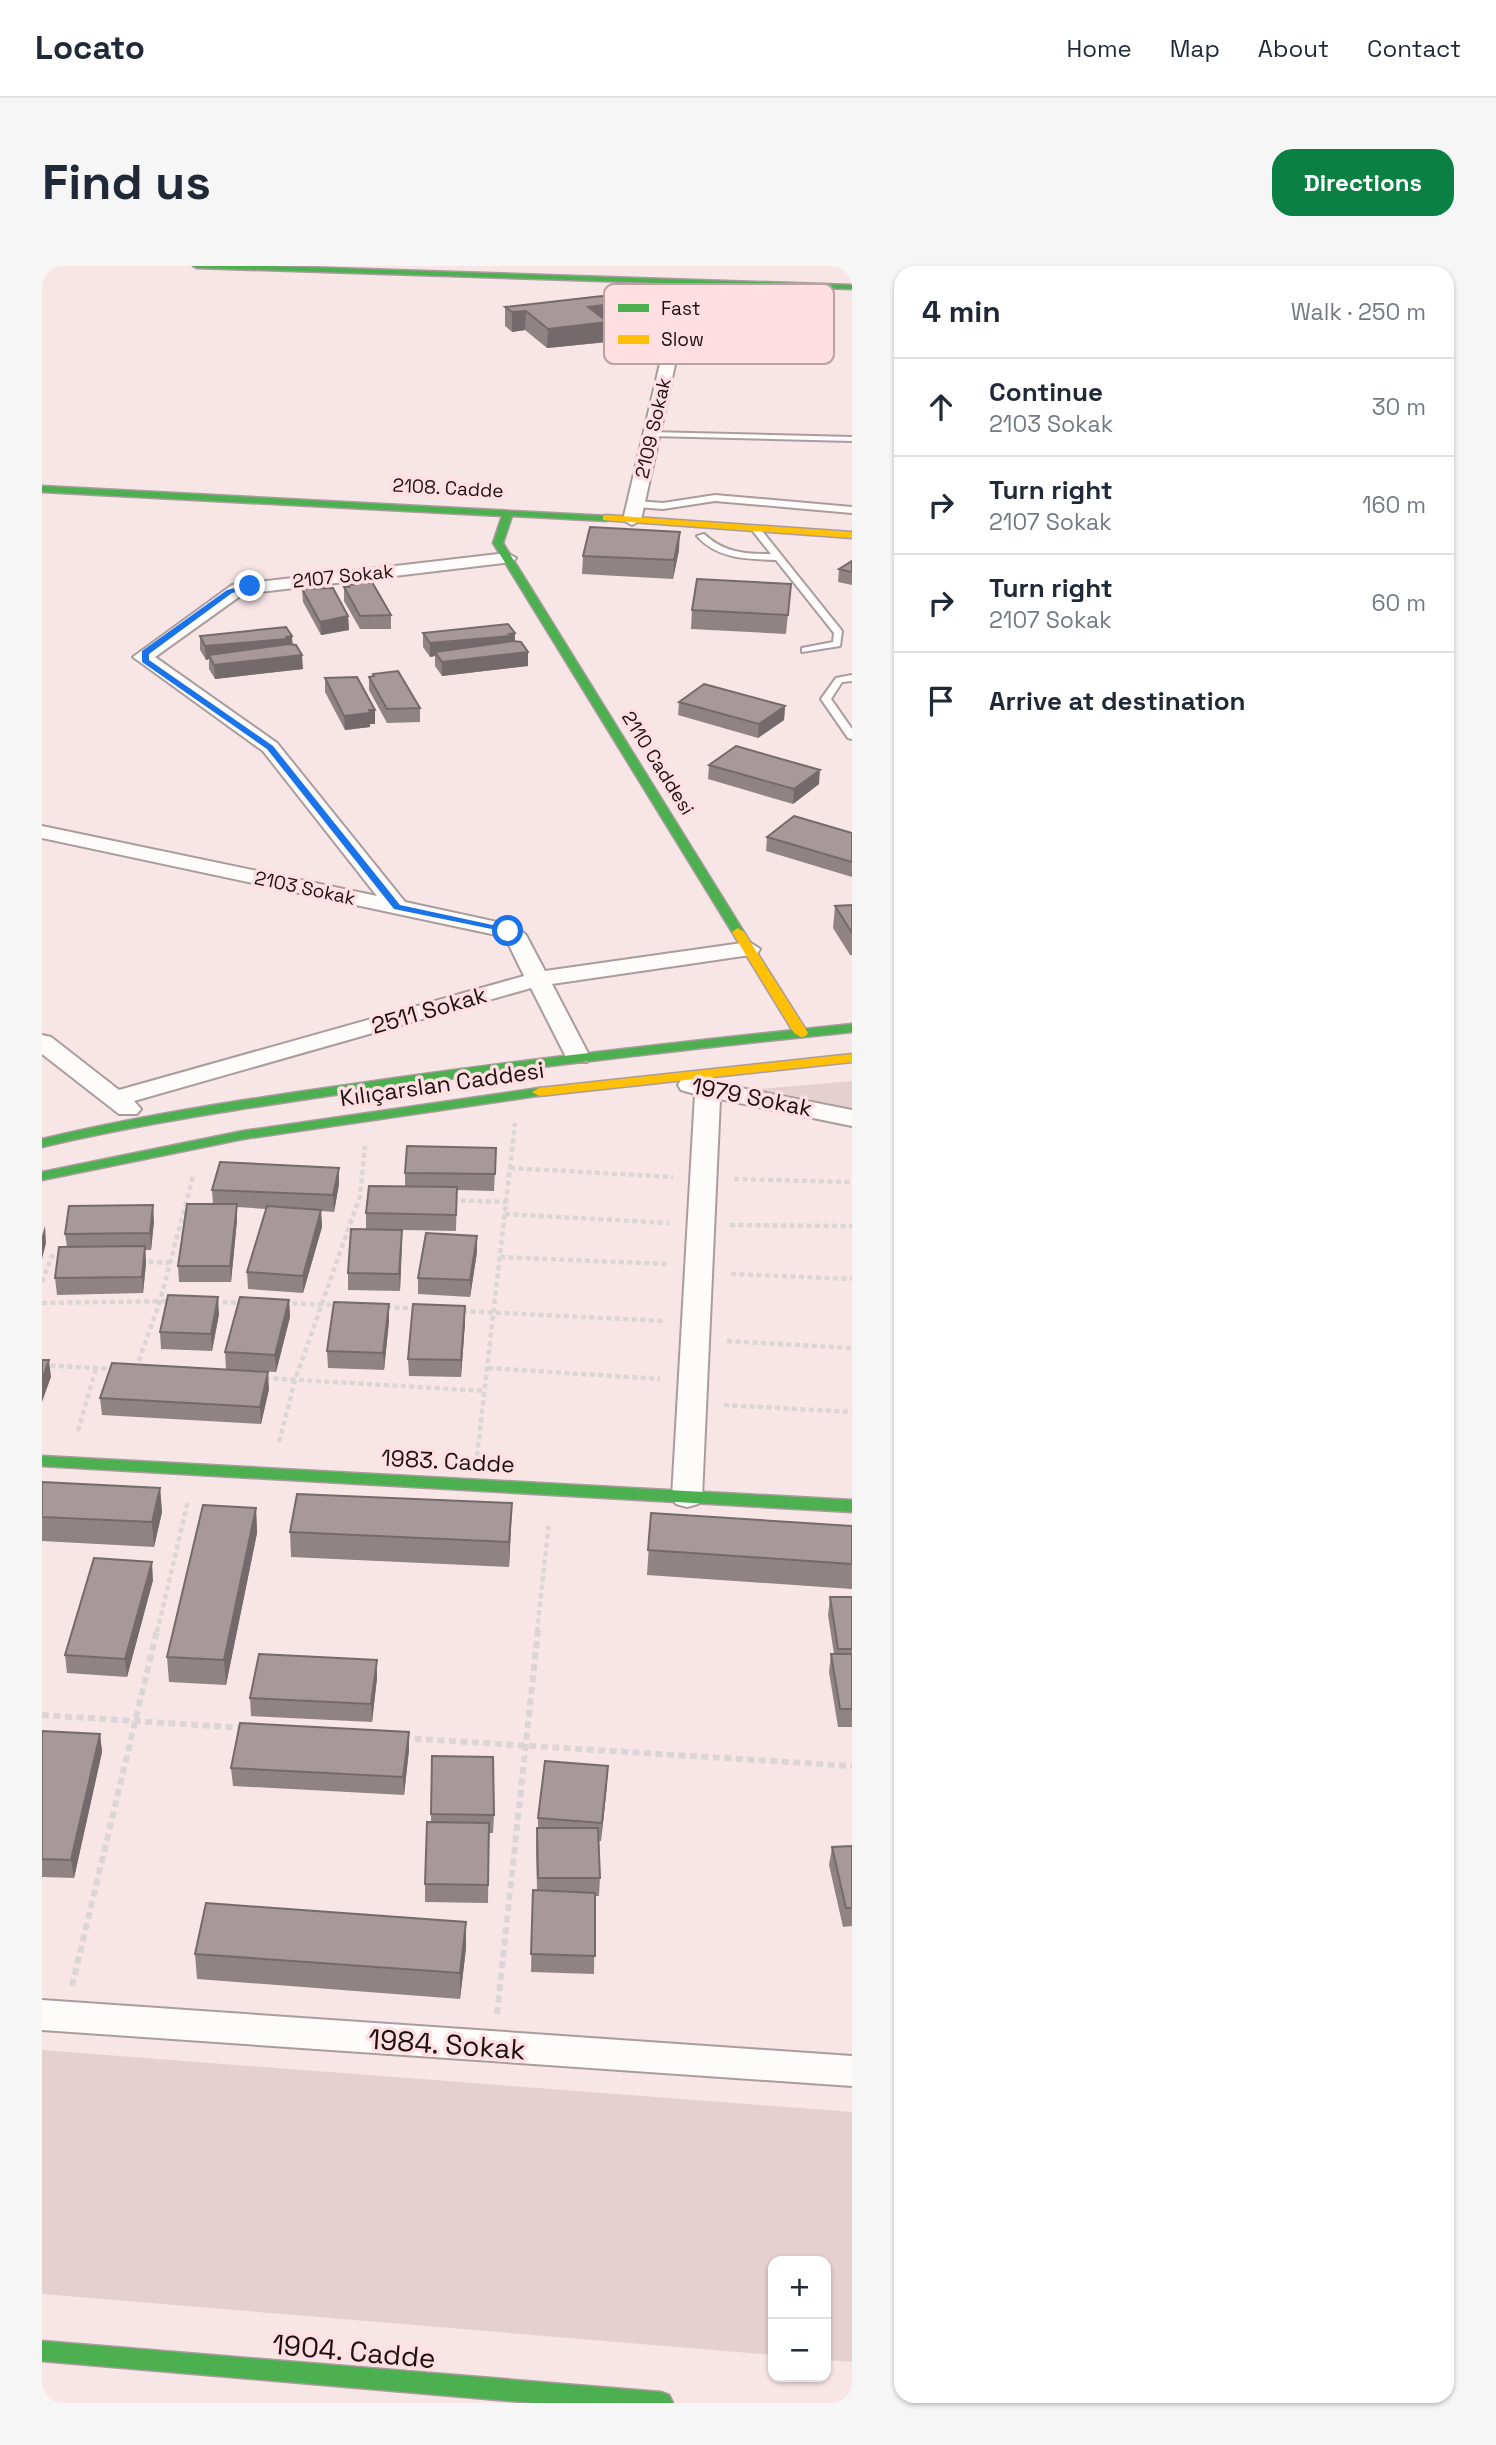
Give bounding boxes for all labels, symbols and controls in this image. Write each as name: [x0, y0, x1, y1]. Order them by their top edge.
text: Locato: [35, 27, 145, 69]
text: Home: [1066, 33, 1132, 64]
text: Map: [1170, 33, 1220, 64]
text: About: [1258, 33, 1329, 64]
text: Contact: [1367, 33, 1461, 64]
button: Directions: [1272, 149, 1454, 216]
text: Find us: [42, 151, 211, 213]
legend: [604, 284, 834, 364]
text: 4 min: [922, 292, 1001, 331]
text: Fast: [661, 296, 701, 321]
text: Walk · 250 m: [1291, 297, 1426, 327]
text: Slow: [661, 327, 704, 352]
street label: 2109 Sokak: [629, 375, 677, 481]
text: Continue: [989, 375, 1103, 409]
icon: ahead: [922, 388, 960, 426]
text: 30 m: [1372, 392, 1426, 422]
text: 2103 Sokak: [989, 409, 1113, 439]
street label: 2108. Cadde: [392, 473, 504, 503]
text: Turn right: [989, 473, 1113, 507]
icon: right: [922, 486, 960, 524]
text: 160 m: [1362, 490, 1426, 520]
text: 2107 Sokak: [989, 507, 1112, 537]
street label: 2107 Sokak: [291, 558, 395, 594]
route end: [234, 570, 265, 601]
text: Turn right: [989, 571, 1113, 605]
icon: right: [922, 584, 960, 622]
text: 60 m: [1371, 588, 1426, 618]
text: 2107 Sokak: [989, 605, 1112, 635]
icon: arrive: [922, 682, 960, 720]
text: Arrive at destination: [989, 684, 1246, 718]
street label: 2110 Caddesi: [616, 706, 700, 820]
street label: 2103 Sokak: [252, 865, 358, 911]
route start: [492, 915, 523, 946]
street label: 2511 Sokak: [368, 979, 490, 1041]
street label: Kılıçarslan Caddesi: [338, 1055, 546, 1113]
street label: 1979 Sokak: [689, 1071, 815, 1123]
street label: 1983. Cadde: [380, 1443, 516, 1479]
street label: 1984. Sokak: [367, 2021, 527, 2067]
map controls: [768, 2256, 831, 2382]
button: +: [768, 2256, 831, 2319]
button: −: [768, 2319, 831, 2382]
street label: 1904. Cadde: [271, 2326, 437, 2376]

